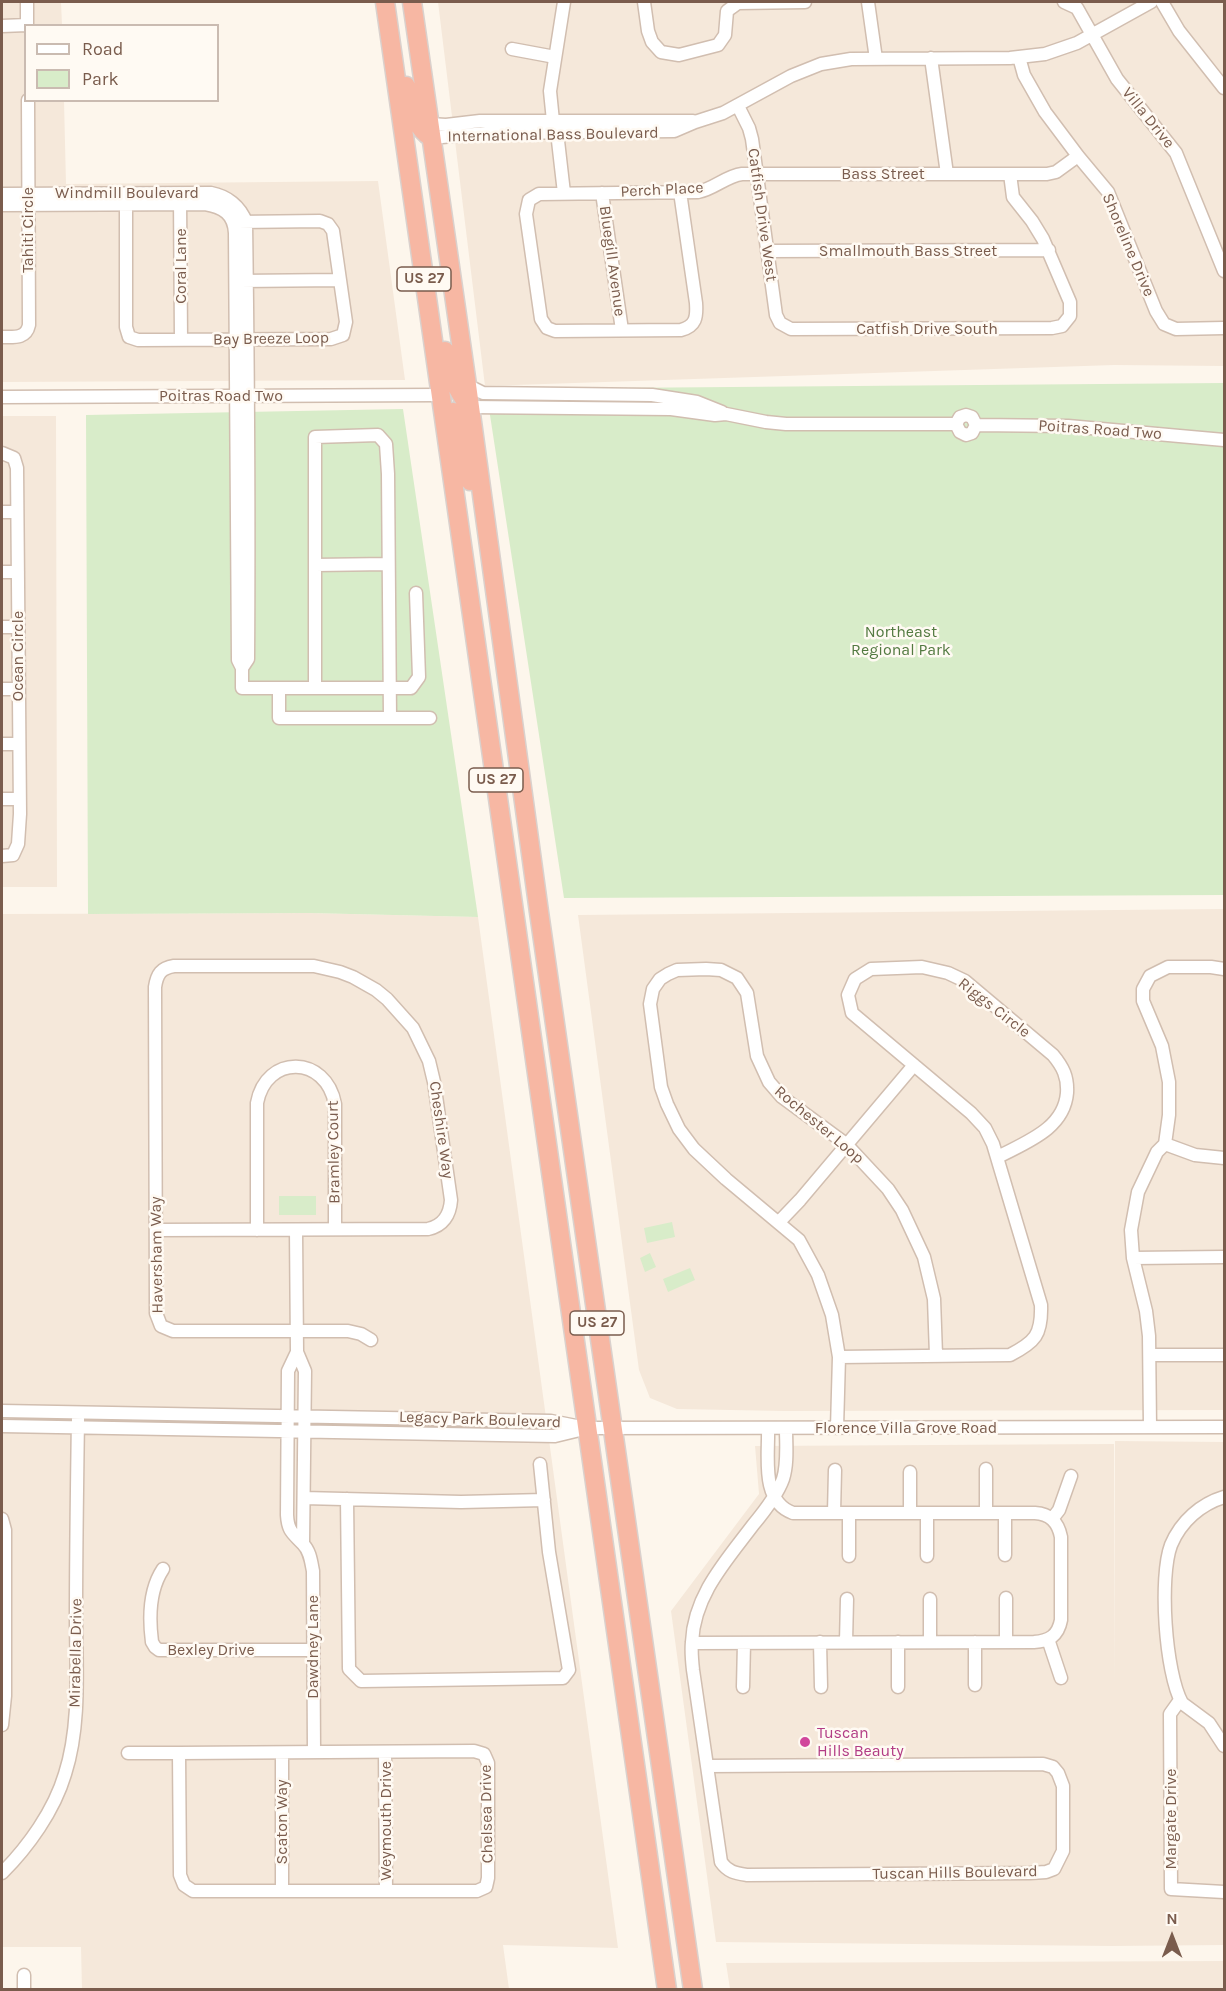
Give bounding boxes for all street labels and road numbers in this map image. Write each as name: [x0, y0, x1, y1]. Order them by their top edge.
street label: Villa Drive: [1118, 84, 1178, 152]
street label: International Bass Boulevard: [447, 124, 659, 146]
street label: Catfish Drive West: [743, 147, 781, 283]
street label: Bass Street: [841, 164, 925, 184]
street label: Perch Place: [620, 178, 704, 202]
street label: Windmill Boulevard: [55, 183, 199, 203]
street label: Tahiti Circle: [18, 187, 38, 273]
street label: Shoreline Drive: [1098, 190, 1158, 300]
street label: Bluegill Avenue: [595, 204, 629, 318]
street label: Coral Lane: [171, 228, 191, 304]
street label: Smallmouth Bass Street: [819, 241, 997, 261]
road number: US 27: [397, 267, 451, 291]
street label: Catfish Drive South: [856, 319, 998, 339]
street label: Bay Breeze Loop: [213, 328, 329, 350]
street label: Poitras Road Two: [159, 386, 283, 406]
street label: Poitras Road Two: [1038, 416, 1162, 444]
street label: Ocean Circle: [8, 611, 28, 701]
road number: US 27: [469, 768, 523, 792]
street label: Riggs Circle: [954, 974, 1034, 1042]
street label: Cheshire Way: [425, 1080, 457, 1180]
street label: Rochester Loop: [770, 1082, 868, 1168]
street label: Bramley Court: [323, 1100, 345, 1204]
street label: Haversham Way: [146, 1196, 168, 1314]
road number: US 27: [570, 1311, 624, 1335]
street label: Legacy Park Boulevard: [398, 1408, 562, 1432]
street label: Florence Villa Grove Road: [815, 1418, 997, 1438]
street label: Dawdney Lane: [303, 1595, 323, 1699]
street label: Mirabella Drive: [65, 1598, 87, 1708]
street label: Bexley Drive: [167, 1640, 255, 1660]
street label: Weymouth Drive: [376, 1761, 396, 1881]
street label: Chelsea Drive: [477, 1764, 497, 1864]
street label: Margate Drive: [1161, 1768, 1181, 1870]
street label: Scaton Way: [272, 1780, 292, 1864]
street label: Tuscan Hills Boulevard: [872, 1862, 1038, 1884]

